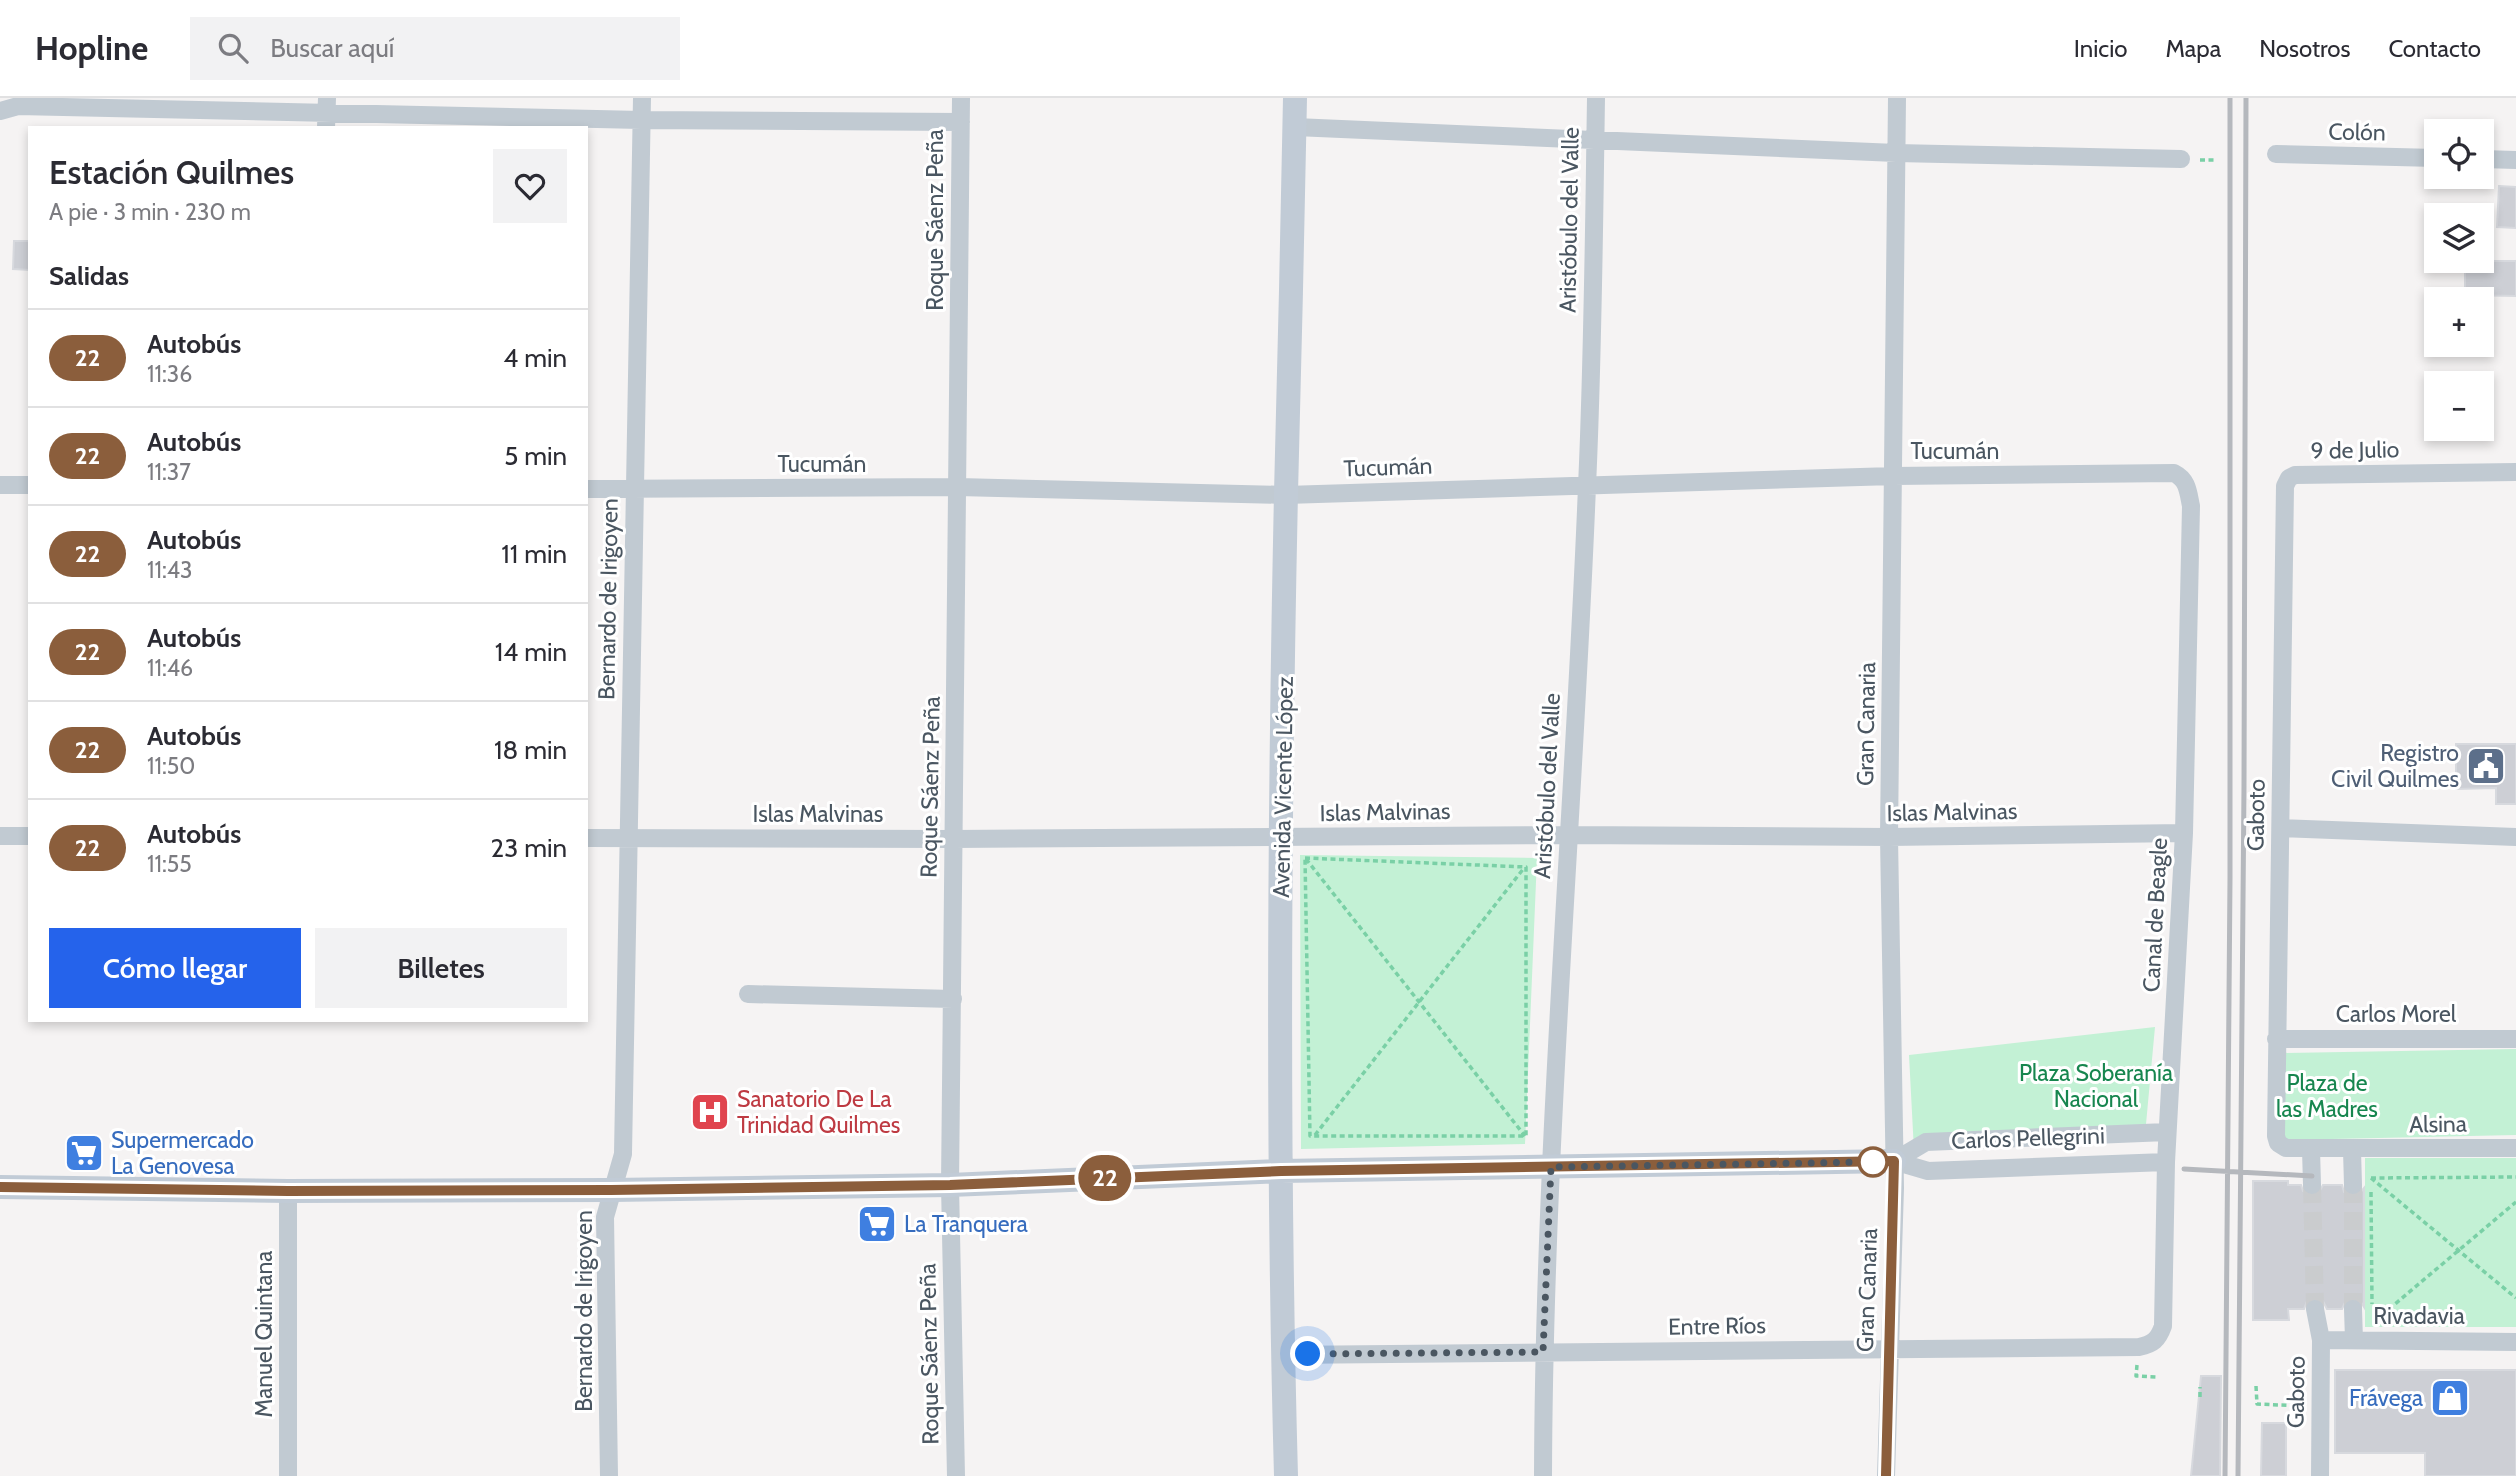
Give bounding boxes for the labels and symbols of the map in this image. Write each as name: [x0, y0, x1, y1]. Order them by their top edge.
street label: Colón: [2328, 118, 2386, 146]
street label: Aristóbulo del Valle: [1553, 127, 1585, 313]
street label: Roque Sáenz Peña: [921, 129, 949, 311]
street label: 9 de Julio: [2310, 435, 2400, 465]
street label: Tucumán: [1911, 437, 1999, 465]
street label: Tucumán: [778, 450, 866, 478]
street label: Tucumán: [1343, 451, 1433, 483]
street label: Bernardo de Irigoyen: [592, 498, 624, 700]
street label: Gran Canaria: [1851, 662, 1881, 786]
street label: Avenida Vicente López: [1267, 676, 1299, 898]
street label: Aristóbulo del Valle: [1528, 692, 1566, 880]
street label: Roque Sáenz Peña: [914, 696, 946, 878]
place label: Registro Civil Quilmes: [2331, 739, 2459, 793]
public building icon: Registro Civil Quilmes: [2465, 745, 2507, 787]
street label: Gaboto: [2241, 779, 2271, 851]
street label: Islas Malvinas: [1319, 797, 1451, 827]
street label: Islas Malvinas: [1886, 797, 2018, 827]
street label: Islas Malvinas: [753, 800, 883, 828]
street label: Canal de Beagle: [2137, 837, 2173, 993]
street label: Carlos Morel: [2336, 1000, 2457, 1028]
park label: Plaza Soberanía Nacional: [2019, 1059, 2173, 1113]
park label: Plaza de las Madres: [2276, 1069, 2378, 1123]
place label: Sanatorio De La Trinidad Quilmes: [737, 1085, 900, 1139]
hospital icon: Sanatorio De La Trinidad Quilmes: [689, 1091, 731, 1133]
street label: Alsina: [2409, 1109, 2467, 1139]
street label: Carlos Pellegrini: [1951, 1121, 2105, 1155]
place label: Supermercado La Genovesa: [111, 1126, 254, 1180]
supermarket icon: Supermercado La Genovesa: [63, 1132, 105, 1174]
unlabelled marker: [1858, 1147, 1888, 1177]
line badge: 22: [1074, 1155, 1136, 1201]
supermarket icon: La Tranquera: [856, 1203, 898, 1245]
street label: Bernardo de Irigoyen: [570, 1210, 598, 1412]
place label: La Tranquera: [904, 1210, 1028, 1238]
street label: Gran Canaria: [1851, 1228, 1883, 1352]
street label: Manuel Quintana: [250, 1251, 278, 1417]
street label: Roque Sáenz Peña: [913, 1263, 945, 1445]
street label: Rivadavia: [2373, 1302, 2465, 1330]
street label: Entre Ríos: [1668, 1311, 1766, 1341]
your location: [1290, 1336, 1325, 1371]
street label: Gaboto: [2281, 1356, 2311, 1428]
shop icon: Frávega: [2429, 1377, 2471, 1419]
place label: Frávega: [2349, 1384, 2423, 1412]

